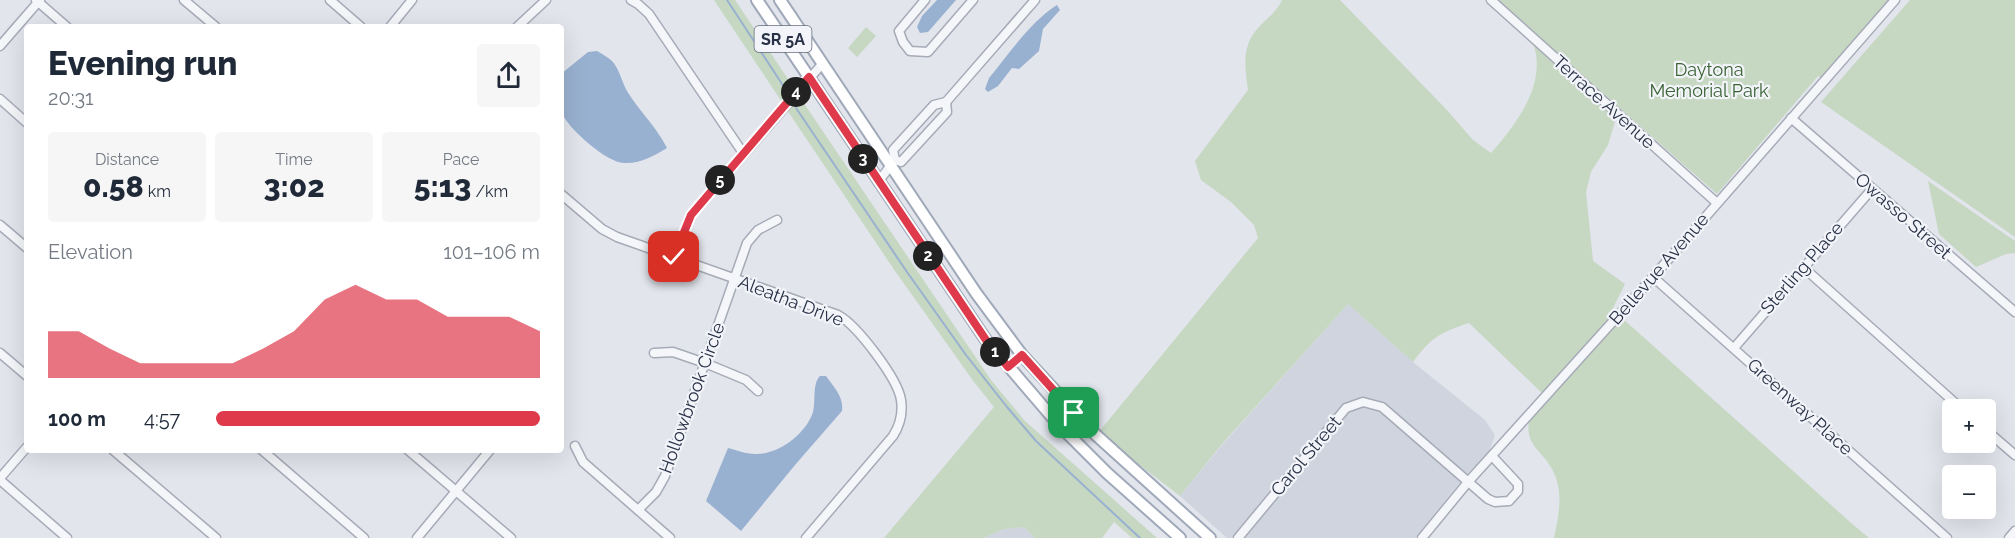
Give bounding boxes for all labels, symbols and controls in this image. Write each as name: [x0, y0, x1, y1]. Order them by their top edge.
road number: SR 5A: [754, 26, 812, 52]
text: Evening run: [48, 44, 238, 83]
button: share: [477, 44, 540, 107]
street label: Terrace Avenue: [1549, 50, 1660, 153]
park label: Daytona Memorial Park: [1649, 59, 1769, 101]
pin: 4: [781, 77, 811, 107]
text: 4: [791, 82, 801, 101]
text: 20:31: [48, 86, 94, 110]
pin: 3: [848, 144, 878, 174]
text: 3: [859, 149, 867, 168]
text: Distance: [95, 150, 159, 169]
text: Time: [275, 150, 313, 169]
text: Pace: [443, 150, 479, 169]
pin: 5: [705, 165, 735, 195]
street label: Owasso Street: [1851, 168, 1956, 263]
text: 0.58: [83, 169, 144, 204]
text: 3:02: [263, 169, 325, 204]
text: 5:13: [414, 169, 471, 204]
text: 5: [716, 170, 724, 189]
text: km: [144, 182, 171, 201]
text: /km: [471, 182, 508, 201]
street label: Bellevue Avenue: [1605, 208, 1713, 329]
street label: Sterling Place: [1756, 217, 1847, 318]
pin: [648, 231, 699, 282]
text: Elevation: [48, 240, 133, 264]
text: 101–106 m: [443, 240, 540, 264]
icon: check: [657, 240, 690, 273]
pin: 2: [913, 241, 943, 271]
text: 2: [923, 246, 933, 265]
street label: Aleatha Drive: [735, 271, 847, 330]
street label: Hollowbrook Circle: [654, 319, 729, 476]
pin: 1: [980, 337, 1010, 367]
text: 1: [991, 342, 999, 361]
street label: Greenway Place: [1743, 354, 1858, 460]
pin: [1048, 387, 1099, 438]
icon: arrive: [1057, 396, 1090, 429]
map controls: [1942, 399, 1996, 519]
button: +: [1942, 399, 1996, 453]
text: 100 m: [48, 407, 106, 431]
text: 4:57: [144, 407, 180, 431]
street label: Carol Street: [1266, 411, 1345, 500]
button: −: [1942, 465, 1996, 519]

